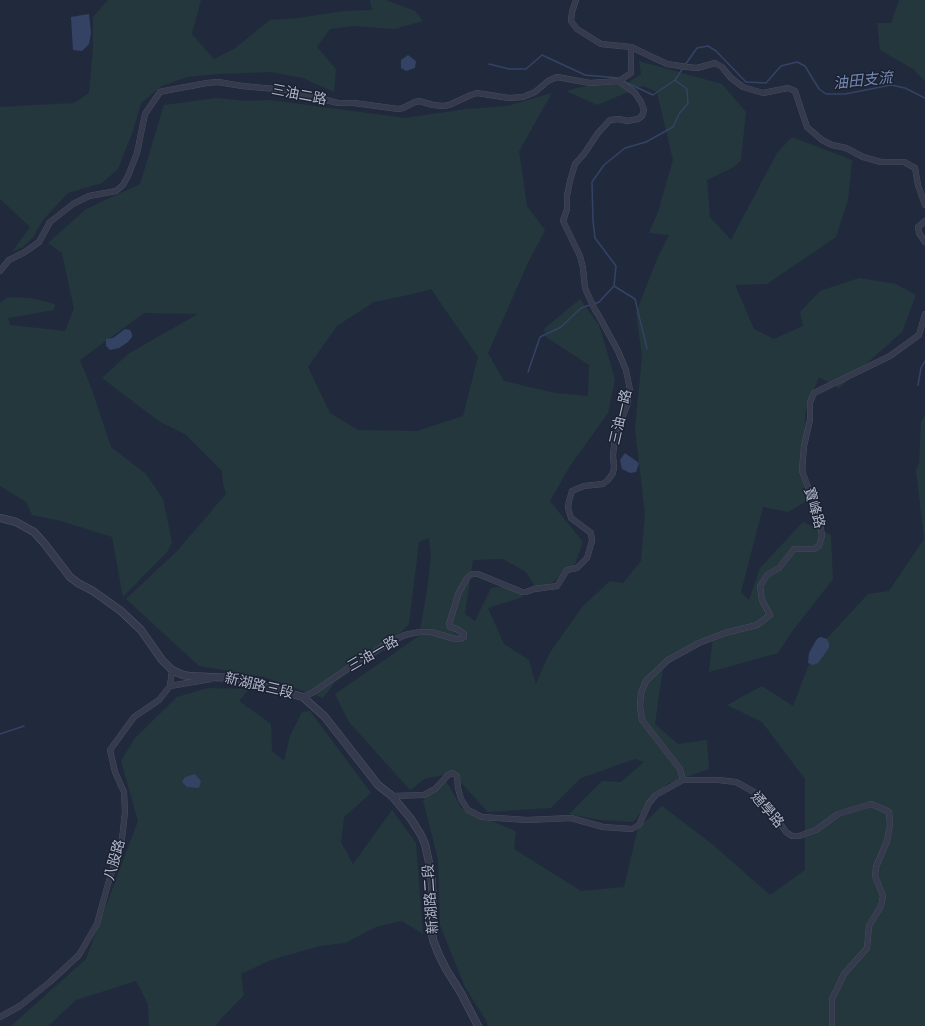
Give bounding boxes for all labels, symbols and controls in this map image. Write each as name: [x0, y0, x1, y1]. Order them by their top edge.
water label: 油田支流: [832, 69, 894, 93]
street label: 三油二路: [270, 81, 328, 109]
street label: 三油一路: [607, 388, 635, 446]
street label: 寶峰路: [800, 485, 828, 531]
street label: 三油一路: [345, 633, 401, 675]
street label: 新湖路三段: [223, 670, 295, 702]
street label: 通學路: [747, 789, 787, 831]
street label: 八股路: [101, 837, 129, 883]
street label: 新湖路二段: [420, 863, 442, 935]

